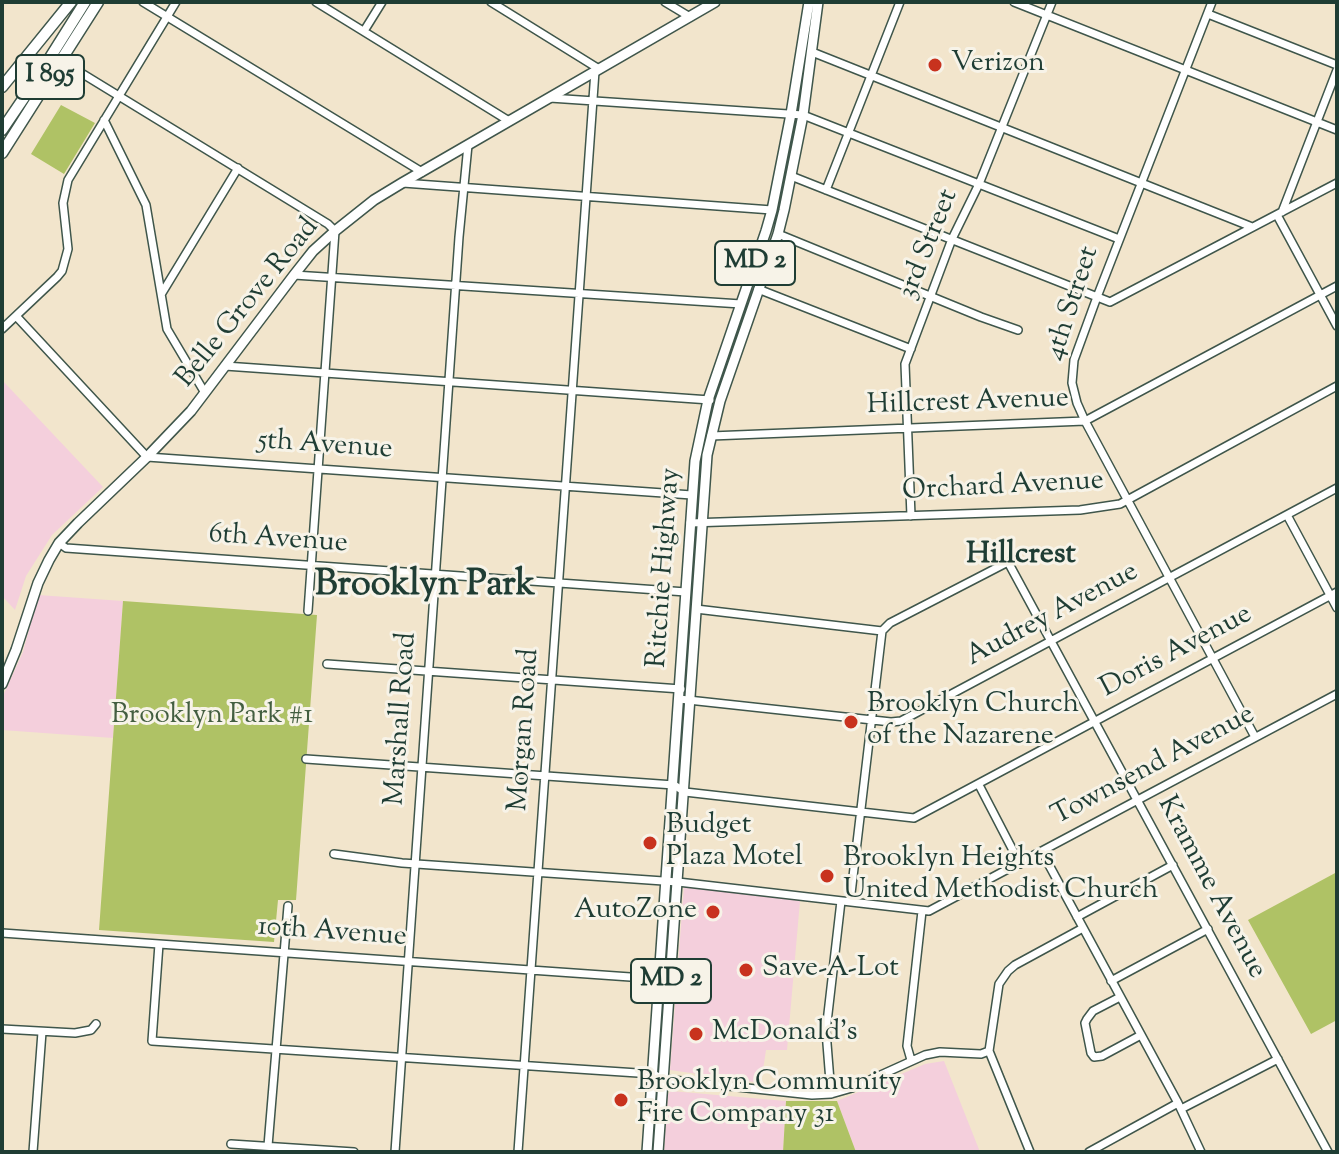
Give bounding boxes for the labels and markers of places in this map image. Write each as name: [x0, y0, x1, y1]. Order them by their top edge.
place label: Verizon: [951, 48, 1045, 82]
marker: Verizon: [926, 56, 944, 74]
place label: Brooklyn Church of the Nazarene: [867, 689, 1079, 755]
marker: Brooklyn Church of the Nazarene: [842, 713, 860, 731]
place label: Budget Plaza Motel: [666, 810, 803, 876]
marker: Budget Plaza Motel: [641, 834, 659, 852]
place label: Brooklyn Heights United Methodist Church: [843, 843, 1159, 909]
marker: Brooklyn Heights United Methodist Church: [818, 867, 836, 885]
place label: AutoZone: [574, 895, 697, 929]
marker: AutoZone: [704, 903, 722, 921]
place label: Save-A-Lot: [762, 953, 899, 987]
marker: Save-A-Lot: [737, 961, 755, 979]
place label: McDonald's: [712, 1017, 858, 1051]
marker: McDonald's: [687, 1025, 705, 1043]
place label: Brooklyn Community Fire Company 31: [637, 1067, 902, 1133]
marker: Brooklyn Community Fire Company 31: [612, 1091, 630, 1109]

